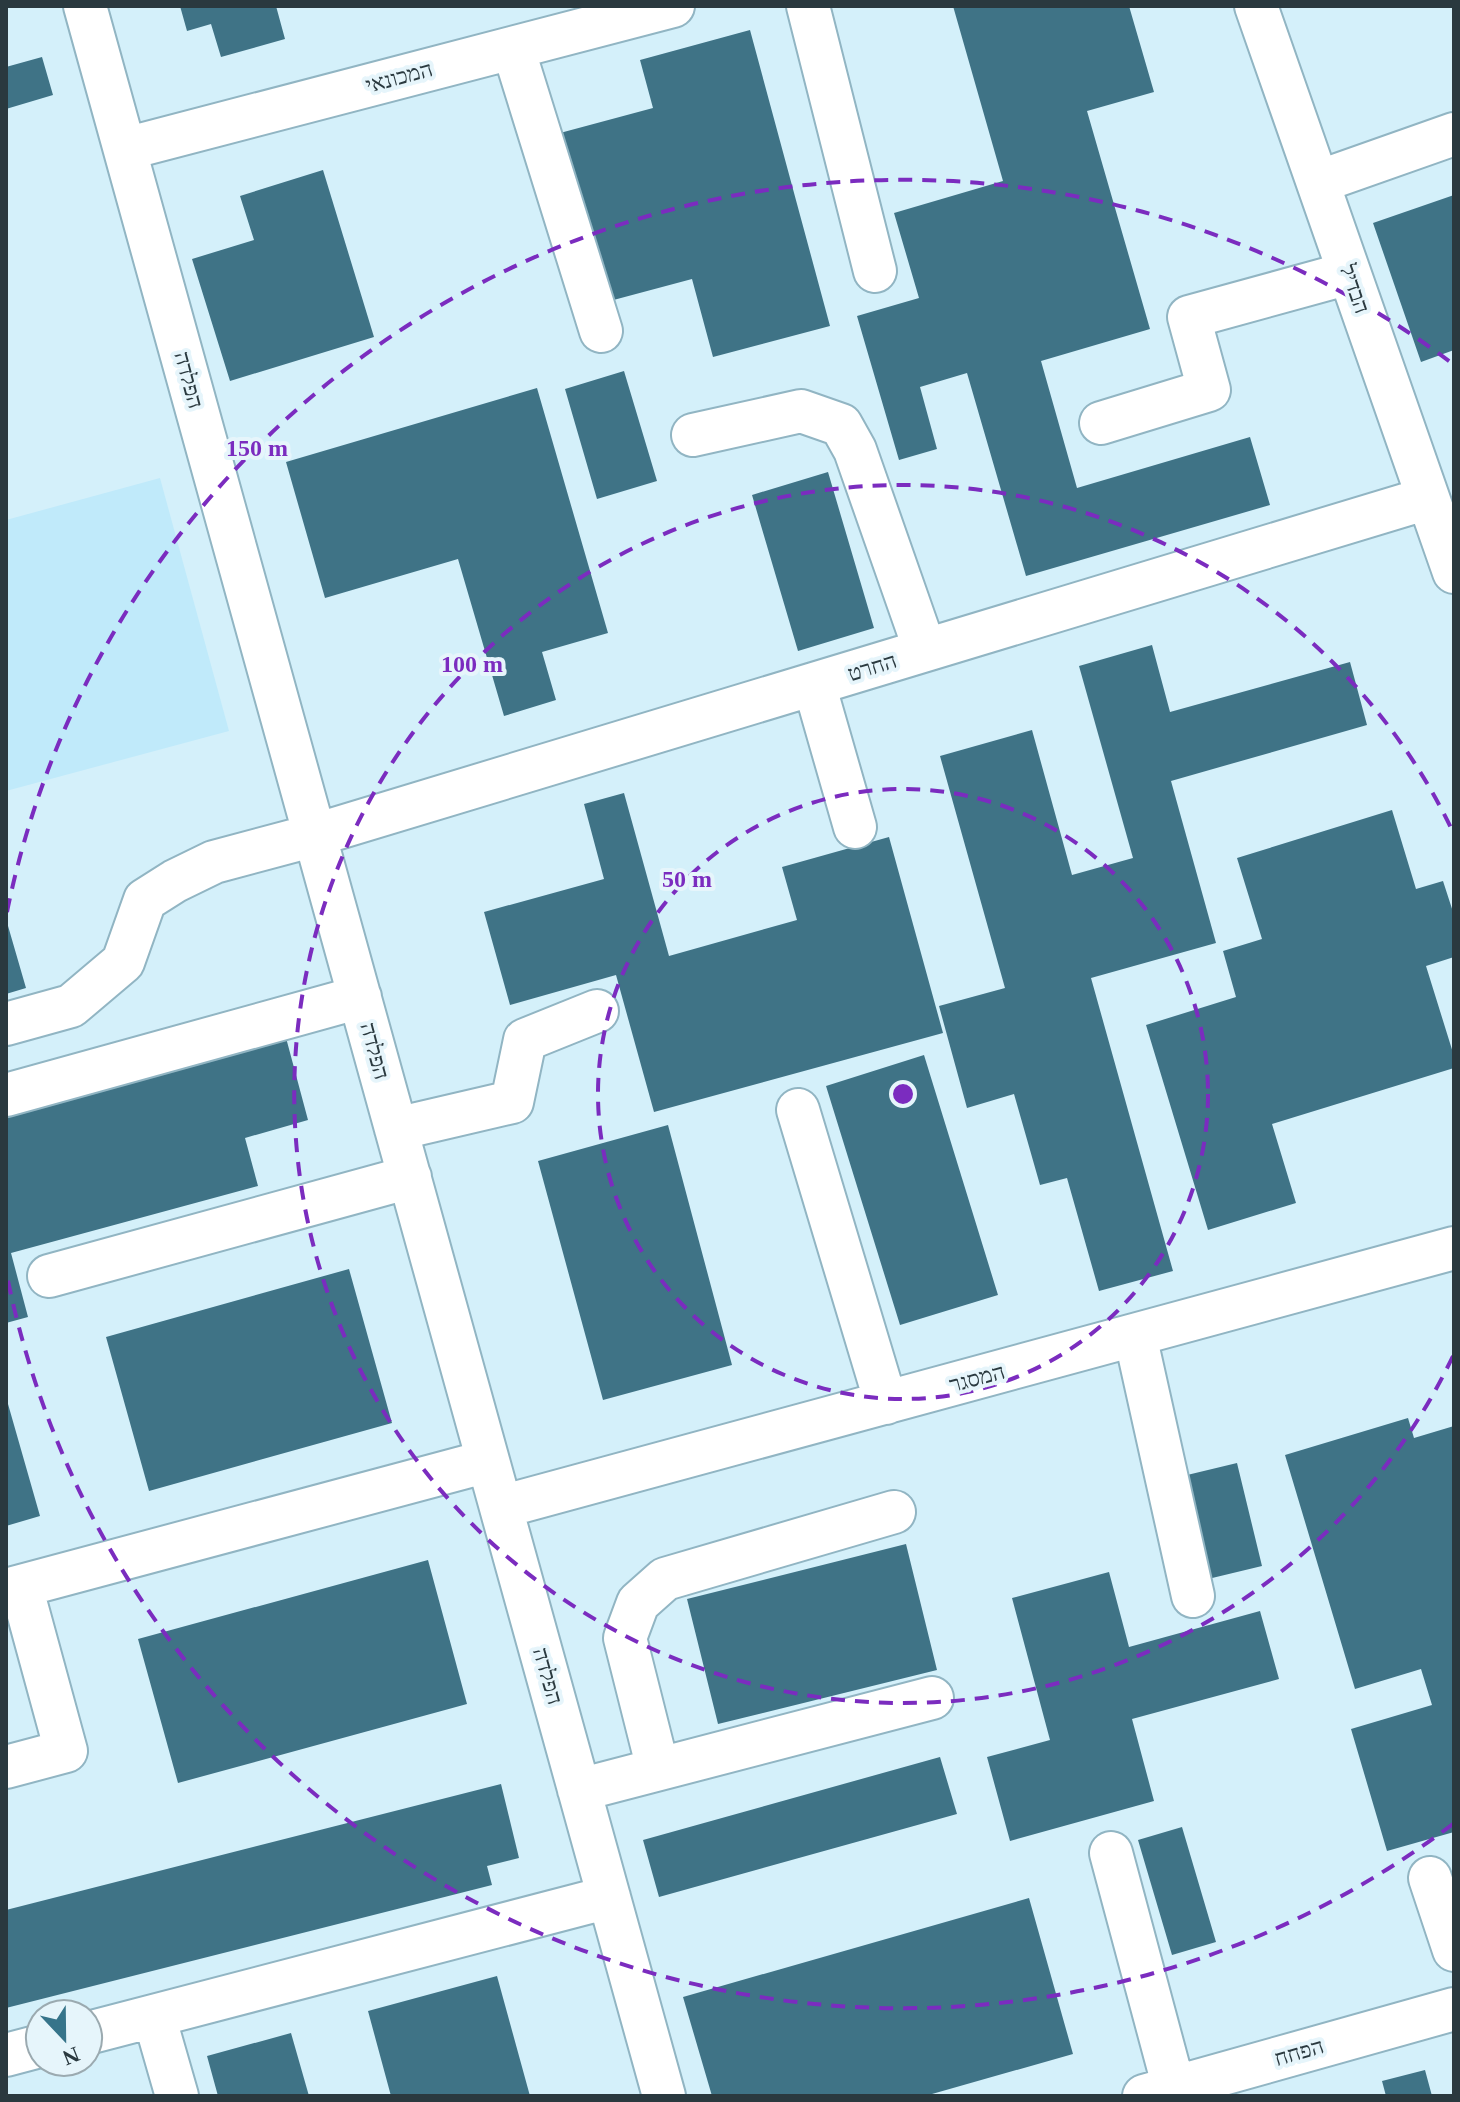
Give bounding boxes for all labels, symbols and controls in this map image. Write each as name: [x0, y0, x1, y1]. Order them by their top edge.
street label: המכונאי: [363, 56, 435, 98]
street label: הבדיל: [1335, 260, 1375, 317]
street label: הפלדה: [169, 349, 209, 411]
text: 150 m: [226, 435, 288, 461]
street label: החרט: [845, 648, 899, 686]
text: 100 m: [441, 651, 503, 677]
text: 50 m: [662, 866, 712, 892]
street label: הפלדה: [355, 1020, 395, 1082]
centre of rings: [889, 1080, 917, 1108]
street label: המסגר: [947, 1359, 1007, 1397]
street label: הפלדה: [528, 1645, 568, 1707]
north arrow: [24, 1998, 104, 2078]
street label: הפחח: [1271, 2033, 1327, 2071]
text: N: [59, 2042, 83, 2071]

